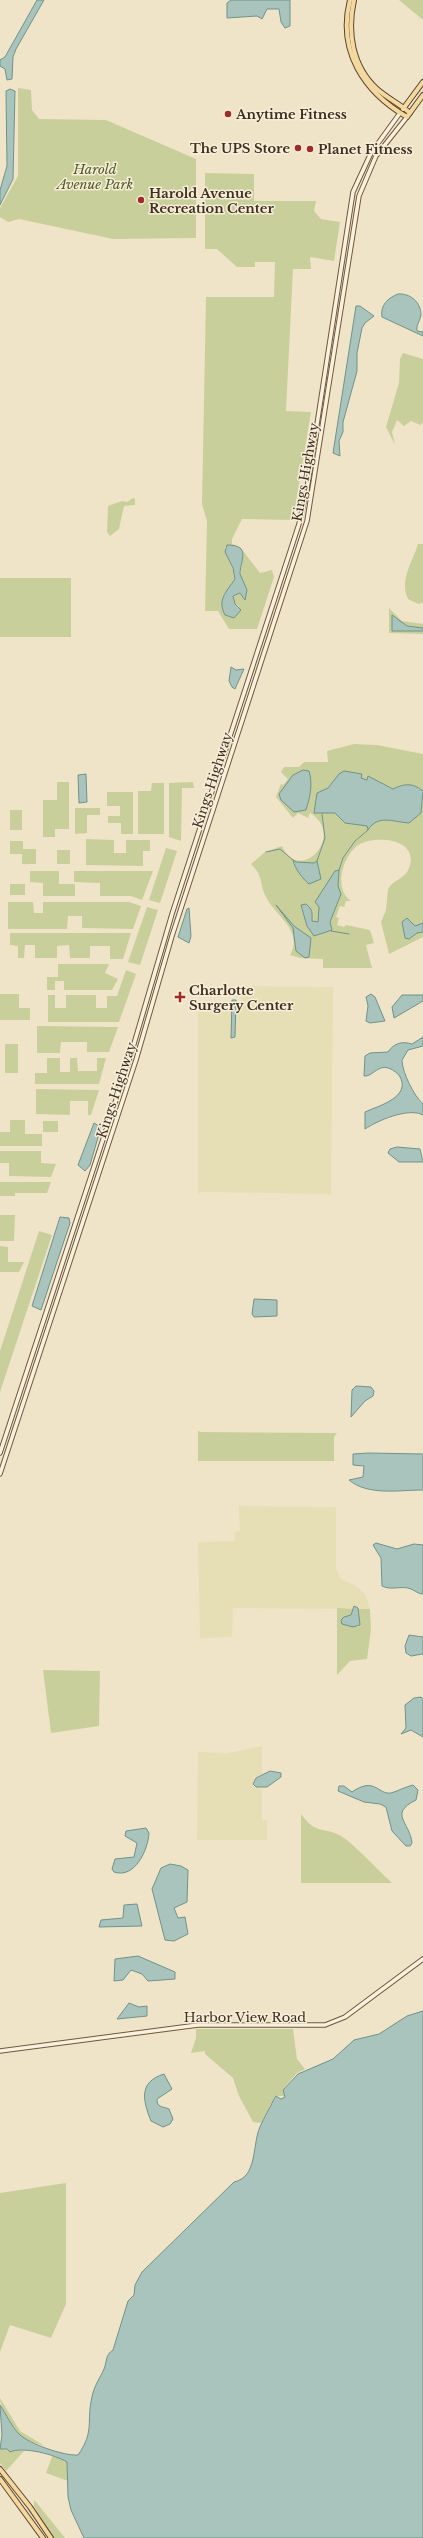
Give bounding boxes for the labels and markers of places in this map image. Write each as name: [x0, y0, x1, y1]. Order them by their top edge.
place label: Anytime Fitness: [235, 106, 347, 123]
marker: Anytime Fitness: [223, 109, 233, 119]
place label: The UPS Store: [190, 140, 290, 157]
place label: Planet Fitness: [318, 141, 413, 158]
marker: The UPS Store: [293, 143, 303, 153]
marker: Planet Fitness: [305, 144, 315, 154]
place label: Harold Avenue Recreation Center: [149, 185, 274, 217]
marker: Harold Avenue Recreation Center: [136, 195, 146, 205]
place label: Charlotte Surgery Center: [189, 982, 294, 1014]
marker: Charlotte Surgery Center: [174, 991, 186, 1003]

